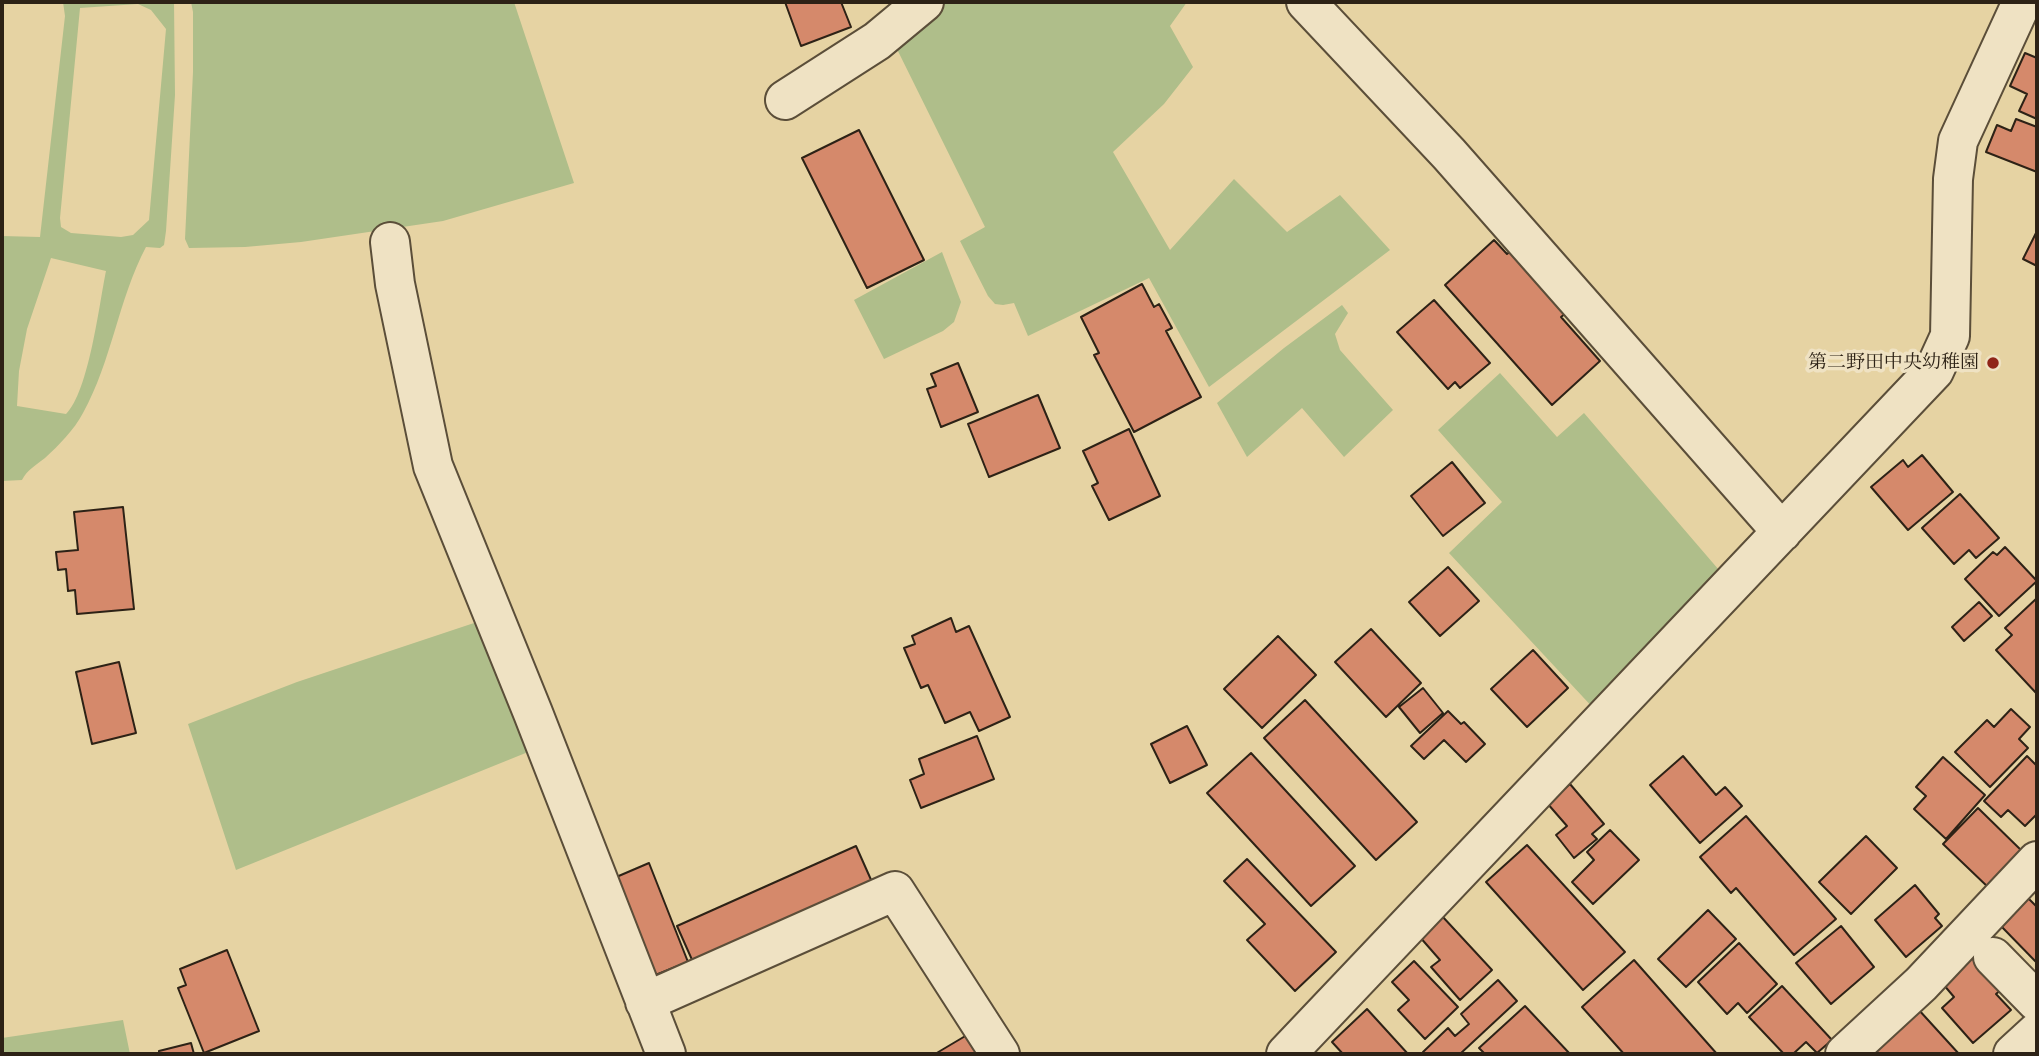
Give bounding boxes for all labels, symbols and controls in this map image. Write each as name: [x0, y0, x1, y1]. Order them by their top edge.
place label: 第二野田中央幼稚園: [1808, 352, 1979, 374]
marker: 第二野田中央幼稚園: [1985, 355, 2001, 371]

